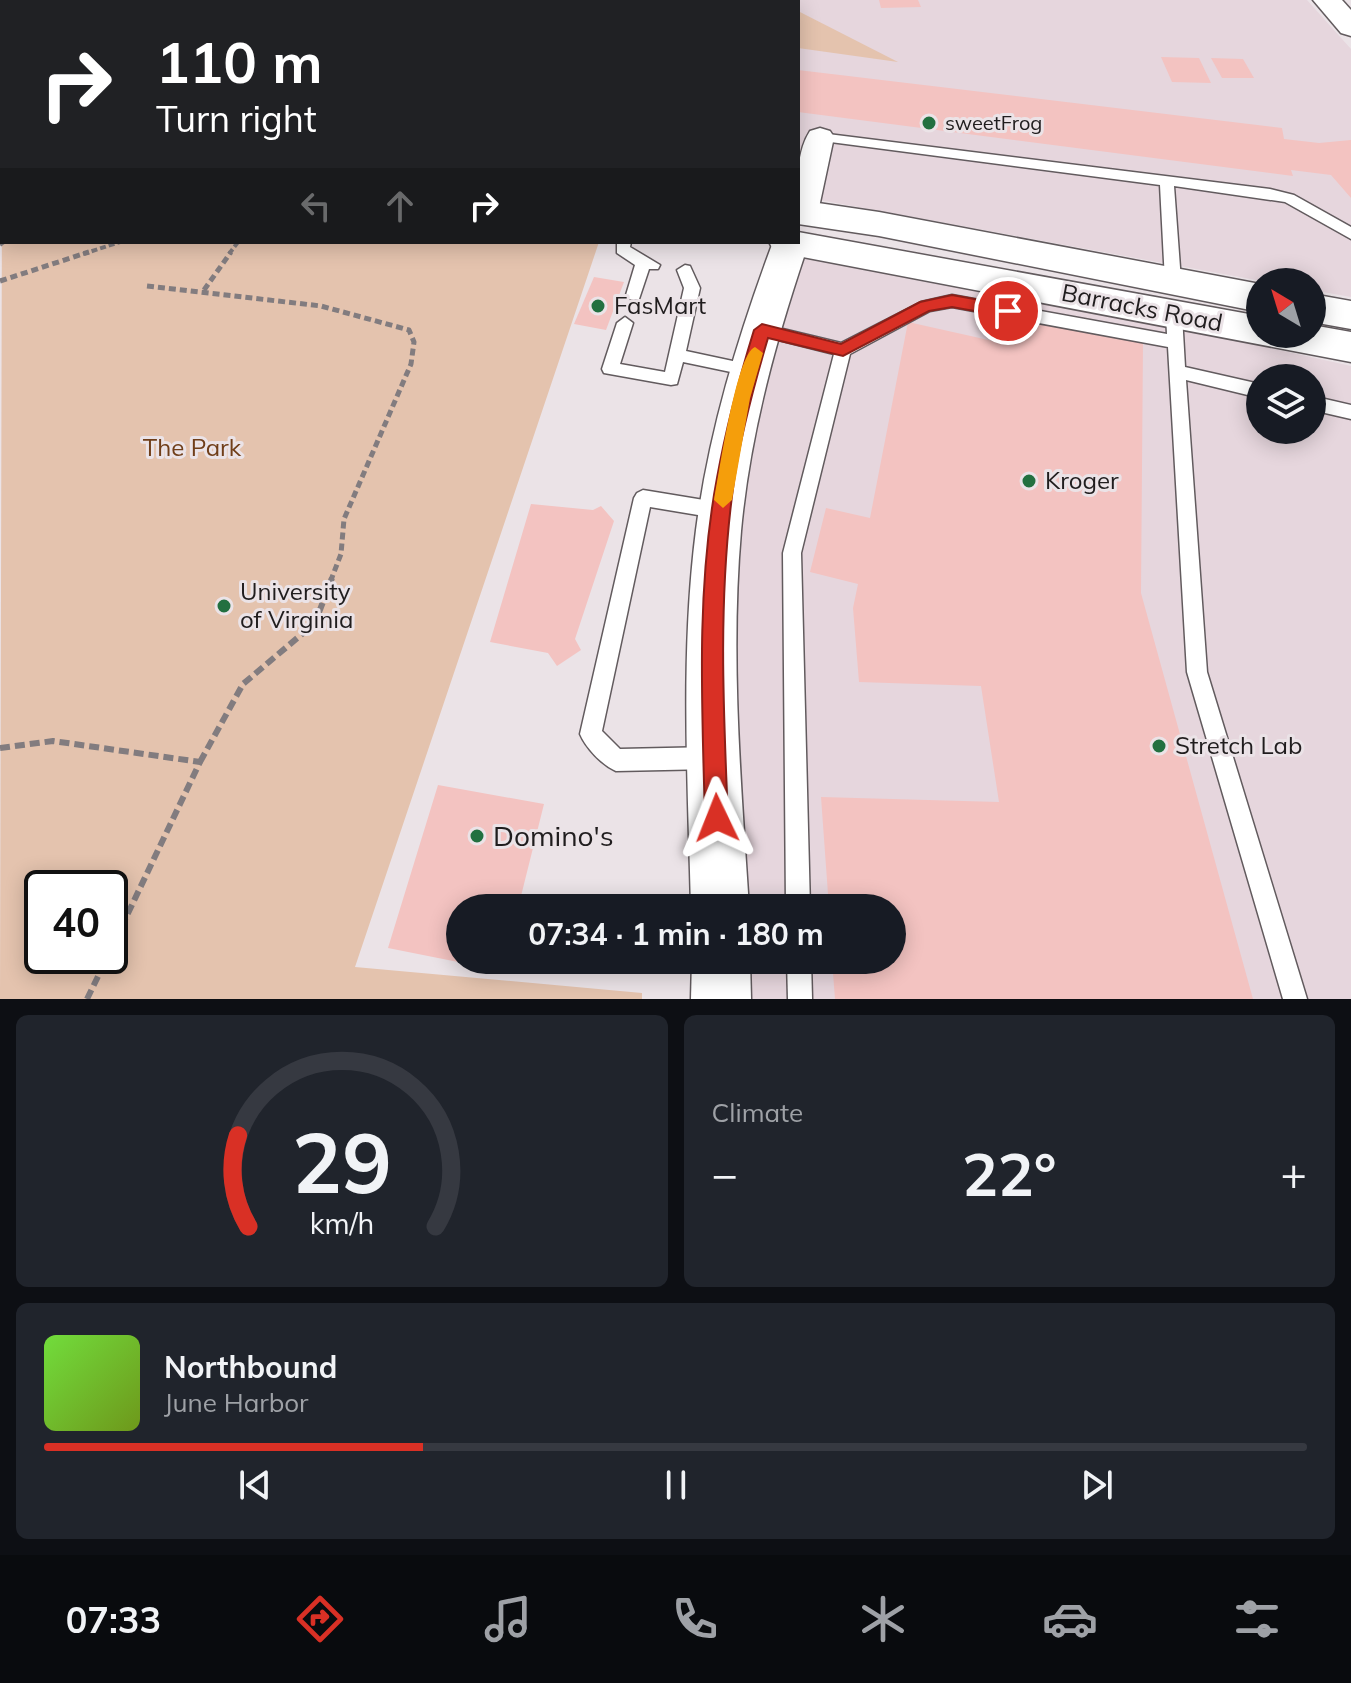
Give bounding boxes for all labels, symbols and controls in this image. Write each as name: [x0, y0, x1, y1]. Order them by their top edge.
text: 110 m: [156, 27, 323, 97]
icon: right: [24, 32, 128, 136]
text: Turn right: [156, 96, 317, 141]
place label: sweetFrog: [945, 110, 1042, 135]
marker: sweetFrog: [920, 114, 938, 132]
icon: left: [294, 184, 338, 228]
icon: ahead: [378, 184, 422, 228]
icon: right: [462, 184, 506, 228]
north arrow: [1246, 268, 1326, 348]
map controls: [1246, 268, 1326, 444]
pin: [974, 277, 1042, 345]
street label: Barracks Road: [1059, 277, 1225, 337]
icon: arrive: [986, 289, 1030, 333]
place label: FasMart: [614, 290, 706, 320]
marker: FasMart: [589, 297, 607, 315]
button: layers: [1246, 364, 1326, 444]
park label: The Park: [143, 432, 242, 462]
place label: Kroger: [1045, 465, 1119, 495]
marker: Kroger: [1020, 472, 1038, 490]
place label: University of Virginia: [240, 576, 353, 634]
marker: University of Virginia: [215, 597, 233, 615]
place label: Stretch Lab: [1175, 730, 1302, 760]
marker: Stretch Lab: [1150, 737, 1168, 755]
position arrow: [675, 776, 759, 860]
place label: Domino's: [493, 818, 614, 853]
marker: Domino's: [468, 827, 486, 845]
speed limit sign: 40: [24, 870, 128, 974]
text: 07:34 · 1 min · 180 m: [528, 915, 824, 953]
text: Climate: [712, 1096, 803, 1129]
text: 29: [292, 1109, 392, 1214]
text: 22°: [962, 1136, 1057, 1211]
text: −: [712, 1146, 738, 1201]
text: +: [1281, 1146, 1307, 1201]
text: km/h: [309, 1205, 374, 1241]
text: Northbound: [164, 1348, 337, 1386]
text: June Harbor: [164, 1386, 309, 1419]
icon: previous: [233, 1463, 277, 1507]
icon: pause: [654, 1463, 698, 1507]
icon: next: [1075, 1463, 1119, 1507]
icon: directions: [292, 1591, 348, 1647]
icon: music: [480, 1591, 536, 1647]
icon: phone: [667, 1591, 723, 1647]
icon: climate: [855, 1591, 911, 1647]
icon: car: [1042, 1591, 1098, 1647]
icon: filters: [1229, 1591, 1285, 1647]
text: 07:33: [66, 1597, 161, 1642]

